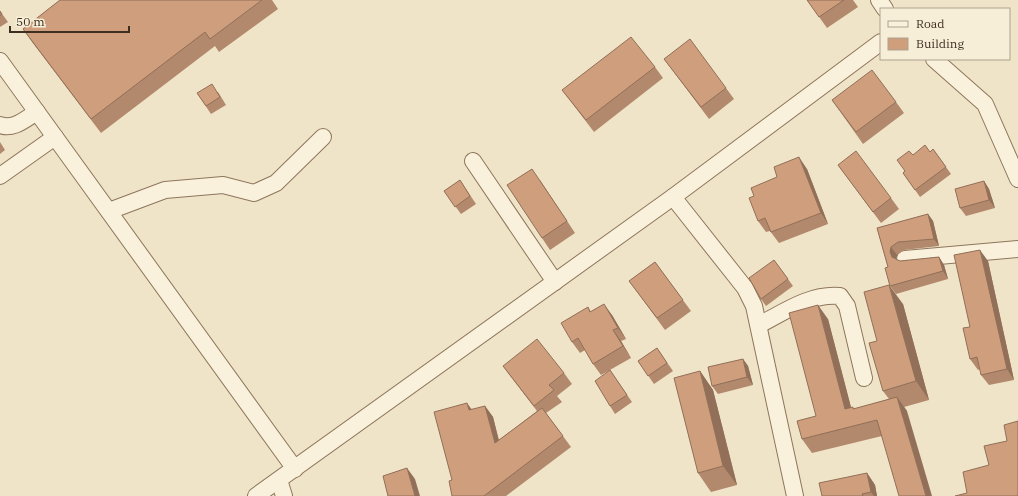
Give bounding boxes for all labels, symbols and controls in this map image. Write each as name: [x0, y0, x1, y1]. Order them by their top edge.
scale bar: [10, 8, 129, 34]
legend: [880, 8, 1010, 60]
text: 50 m: [16, 14, 45, 29]
text: Road: [916, 16, 945, 31]
text: Building: [916, 36, 964, 51]

